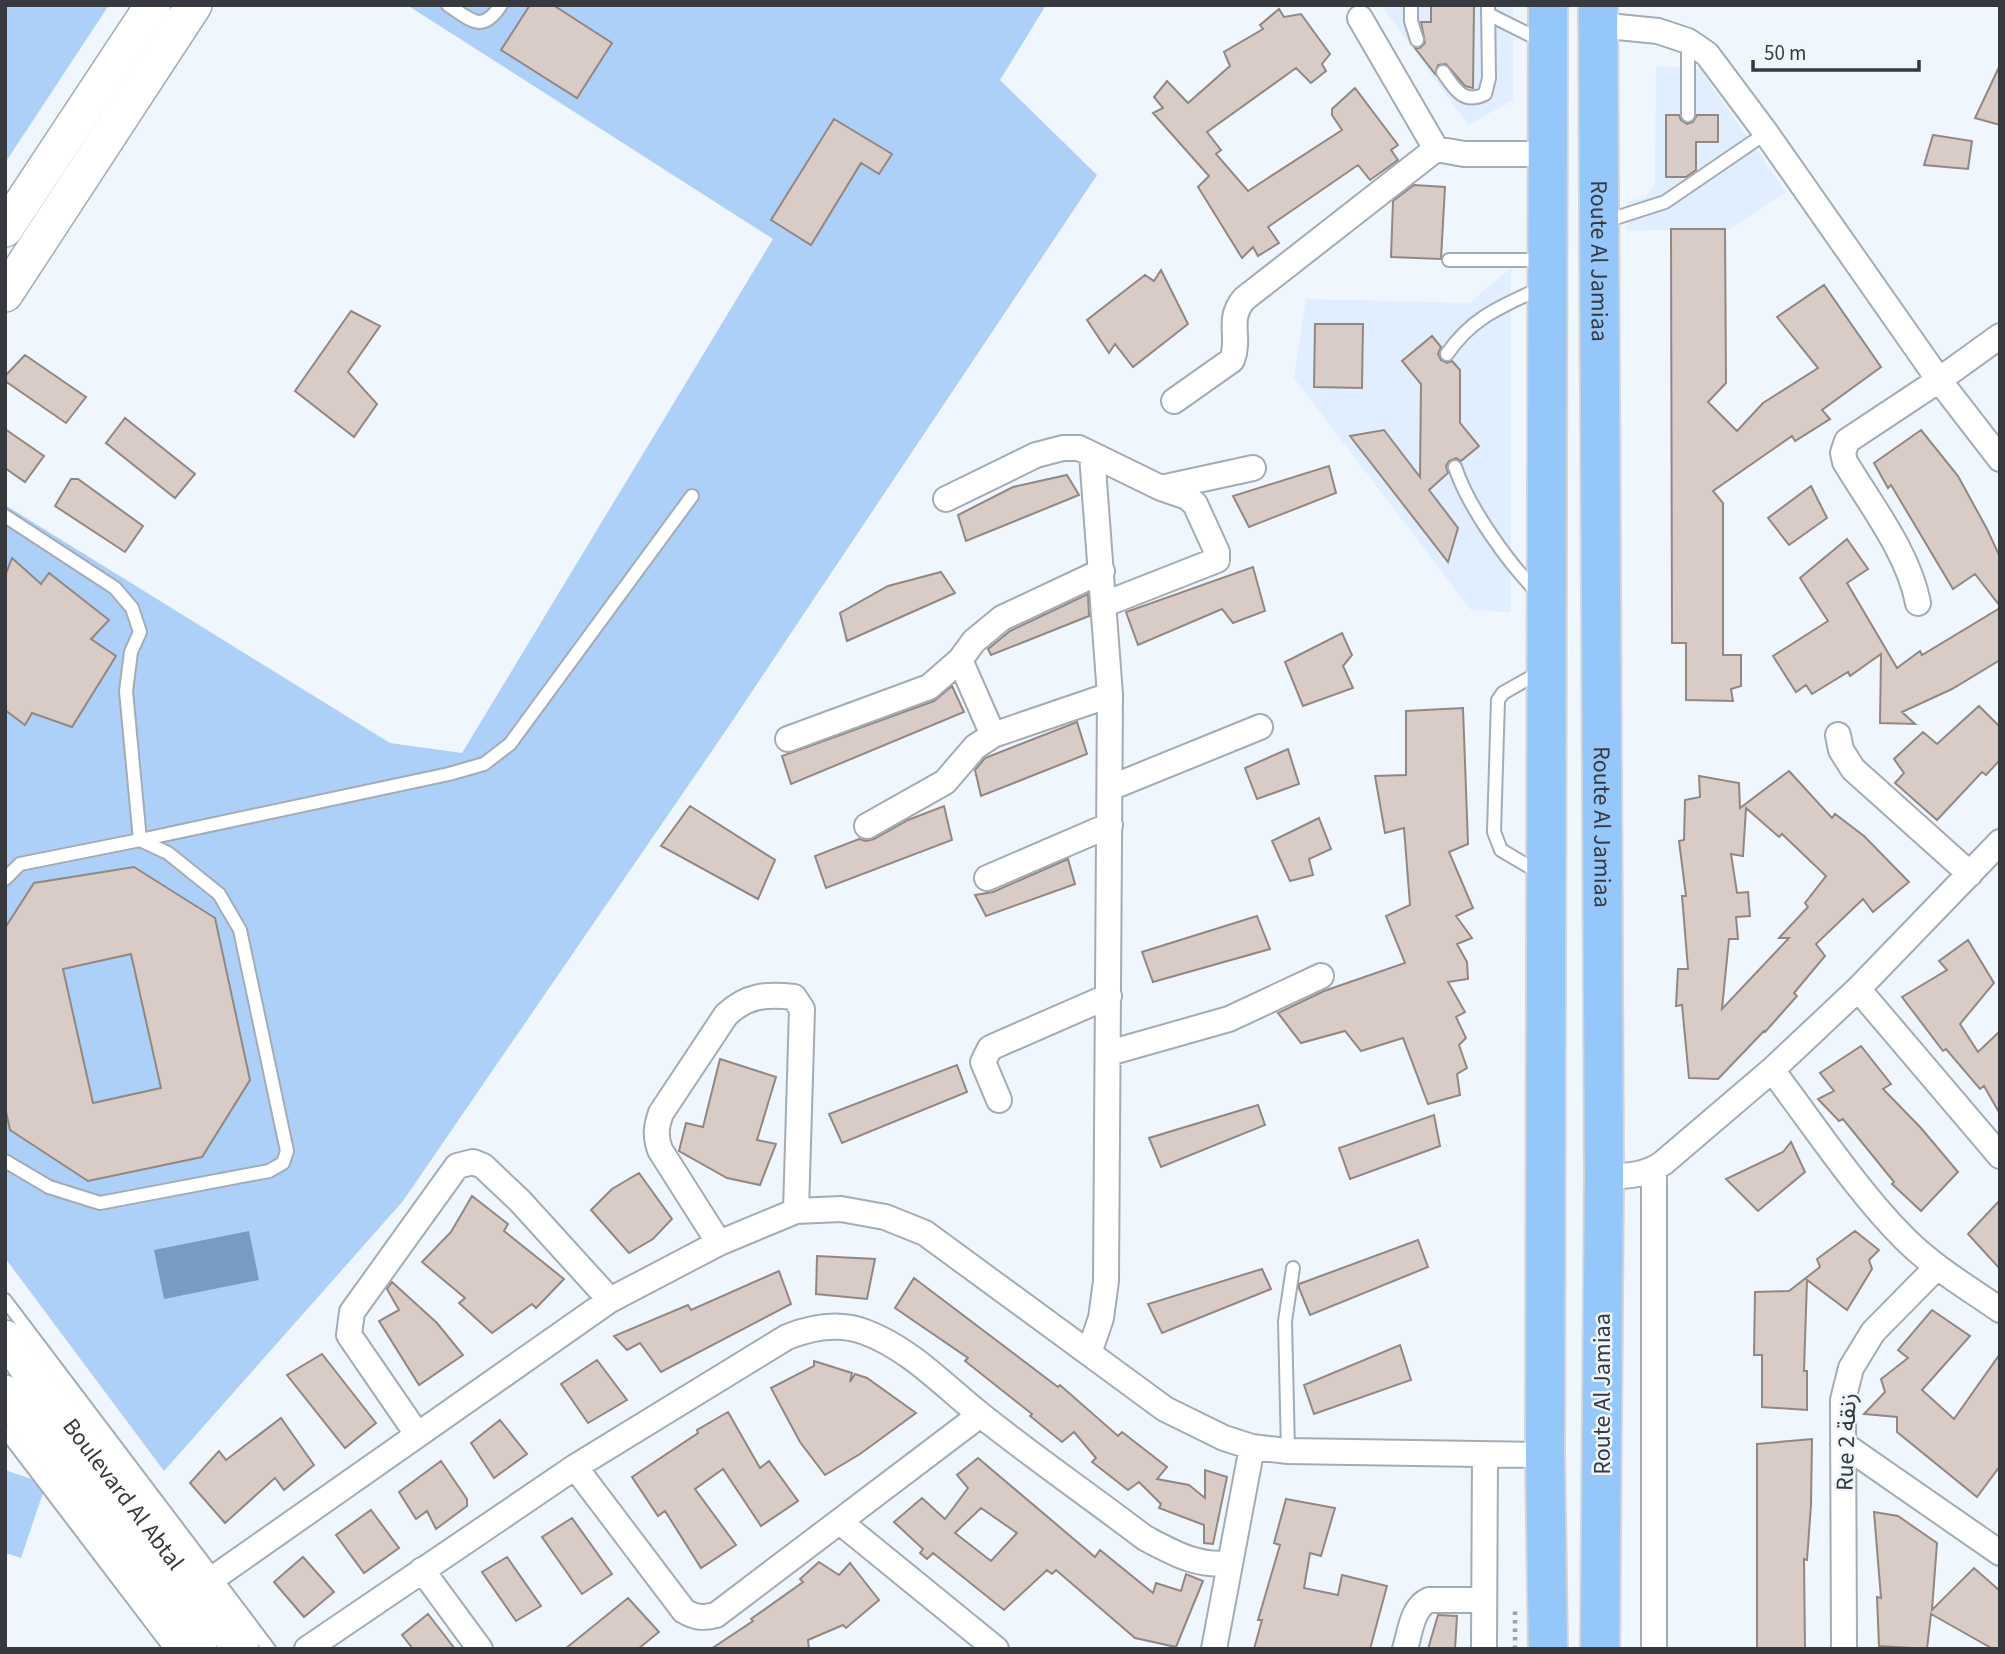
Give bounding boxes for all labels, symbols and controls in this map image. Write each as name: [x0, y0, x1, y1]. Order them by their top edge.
scale bar: [1753, 28, 1919, 72]
text: 50 m: [1764, 38, 1806, 68]
street label: Route Al Jamiaa: [1581, 180, 1617, 342]
street label: Route Al Jamiaa: [1584, 746, 1620, 908]
street label: Route Al Jamiaa: [1585, 1313, 1620, 1475]
street label: Rue 2 زنقة: [1827, 1392, 1866, 1492]
street label: Boulevard Al Abtal: [54, 1411, 192, 1578]

